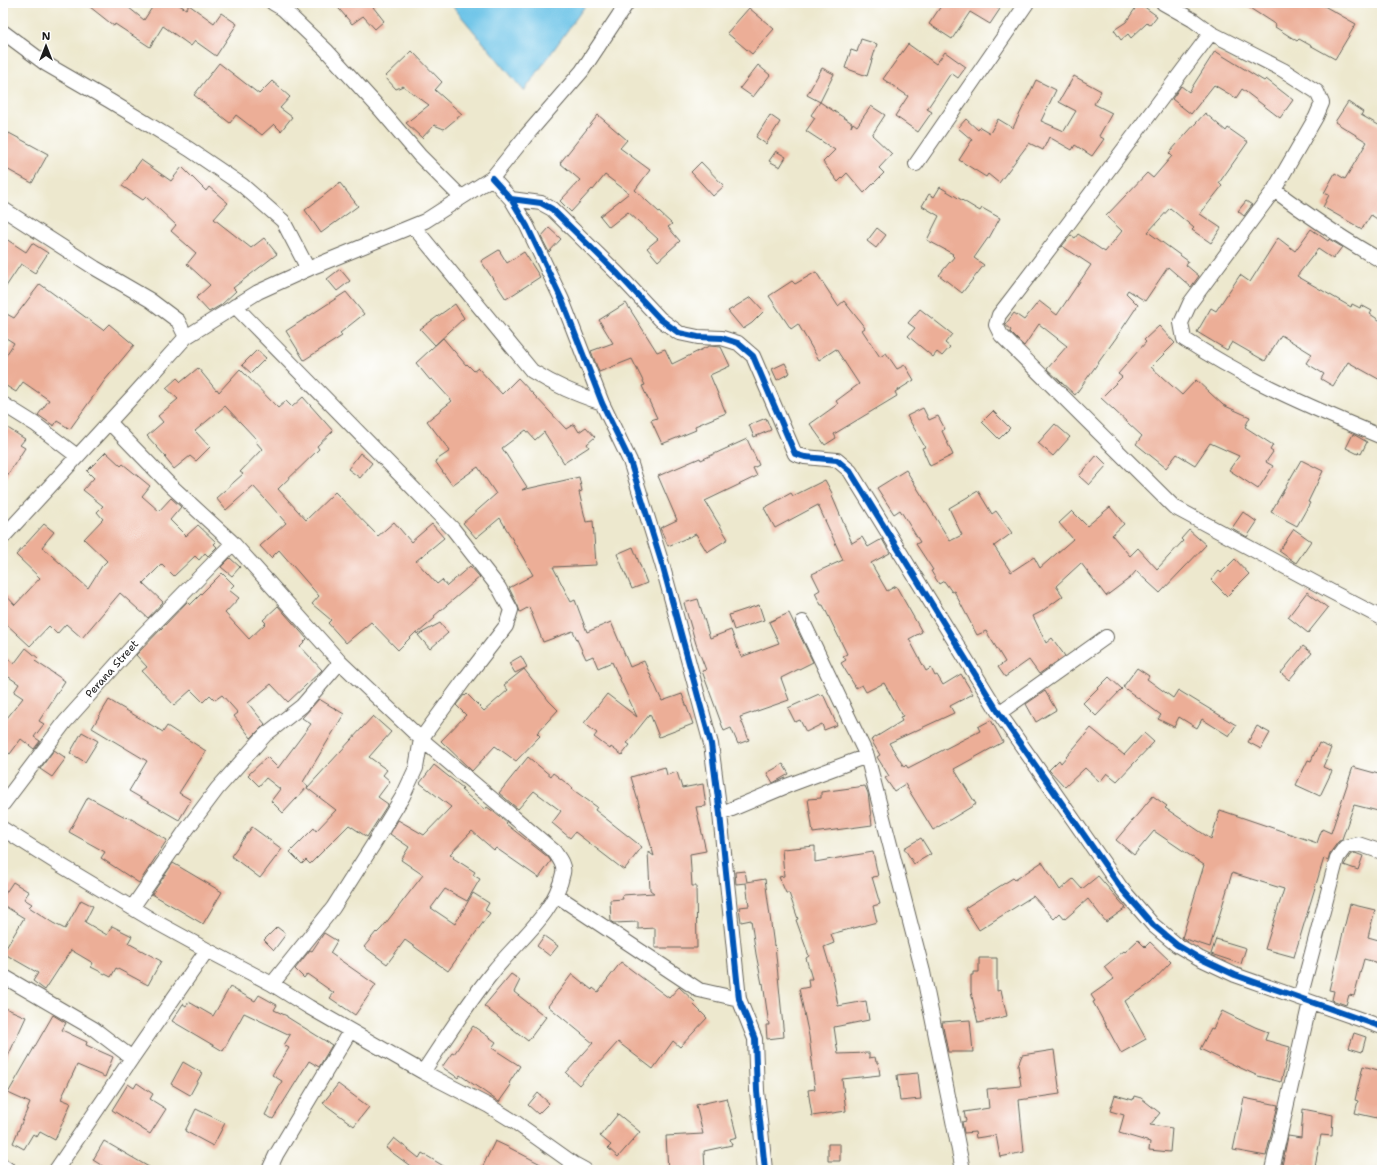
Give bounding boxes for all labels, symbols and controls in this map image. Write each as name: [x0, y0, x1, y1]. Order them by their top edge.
north arrow: [26, 26, 66, 66]
text: N: [42, 29, 51, 44]
street label: Perana Street: [82, 637, 142, 701]

